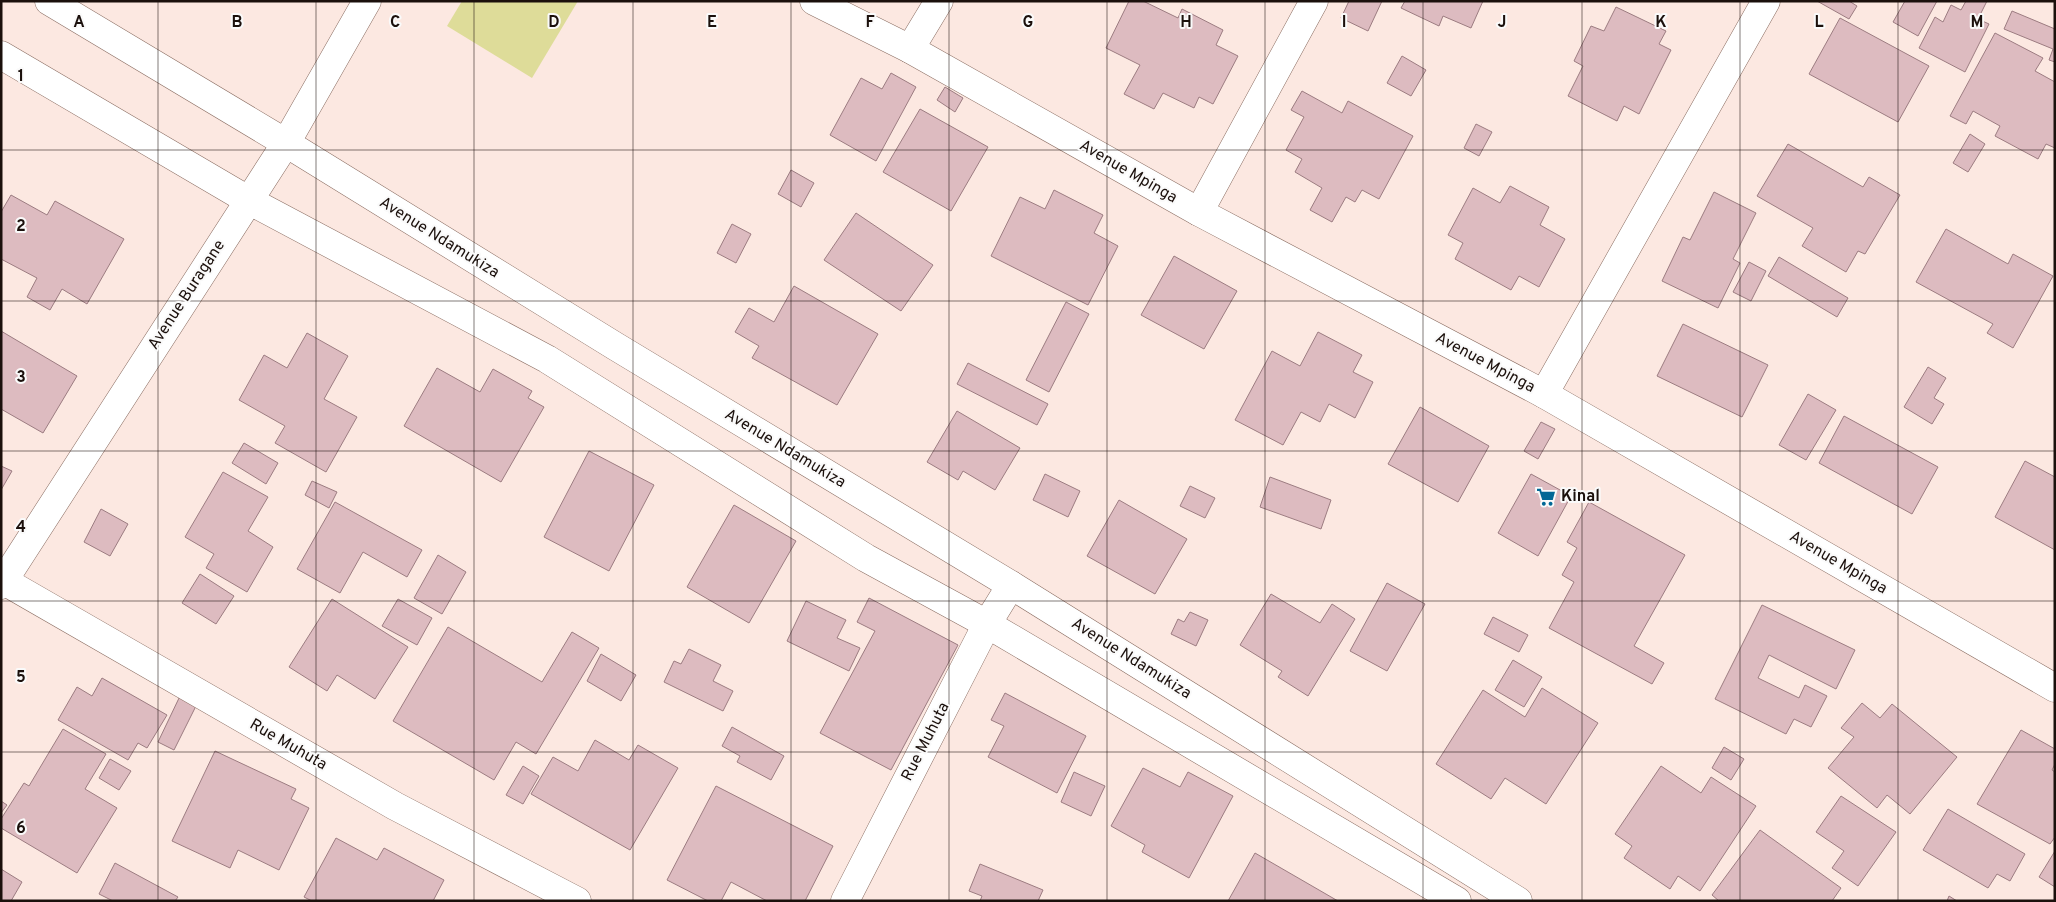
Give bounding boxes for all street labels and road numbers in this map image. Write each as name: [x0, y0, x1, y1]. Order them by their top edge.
street label: Avenue Mpinga: [1075, 136, 1181, 208]
street label: Avenue Ndamukiza: [375, 193, 503, 283]
street label: Avenue Buragane: [144, 236, 230, 354]
street label: Avenue Mpinga: [1432, 328, 1538, 398]
street label: Avenue Ndamukiza: [721, 405, 849, 493]
street label: Avenue Mpinga: [1785, 527, 1891, 599]
street label: Avenue Ndamukiza: [1067, 614, 1195, 704]
street label: Rue Muhuta: [898, 699, 954, 785]
street label: Rue Muhuta: [246, 715, 330, 775]

